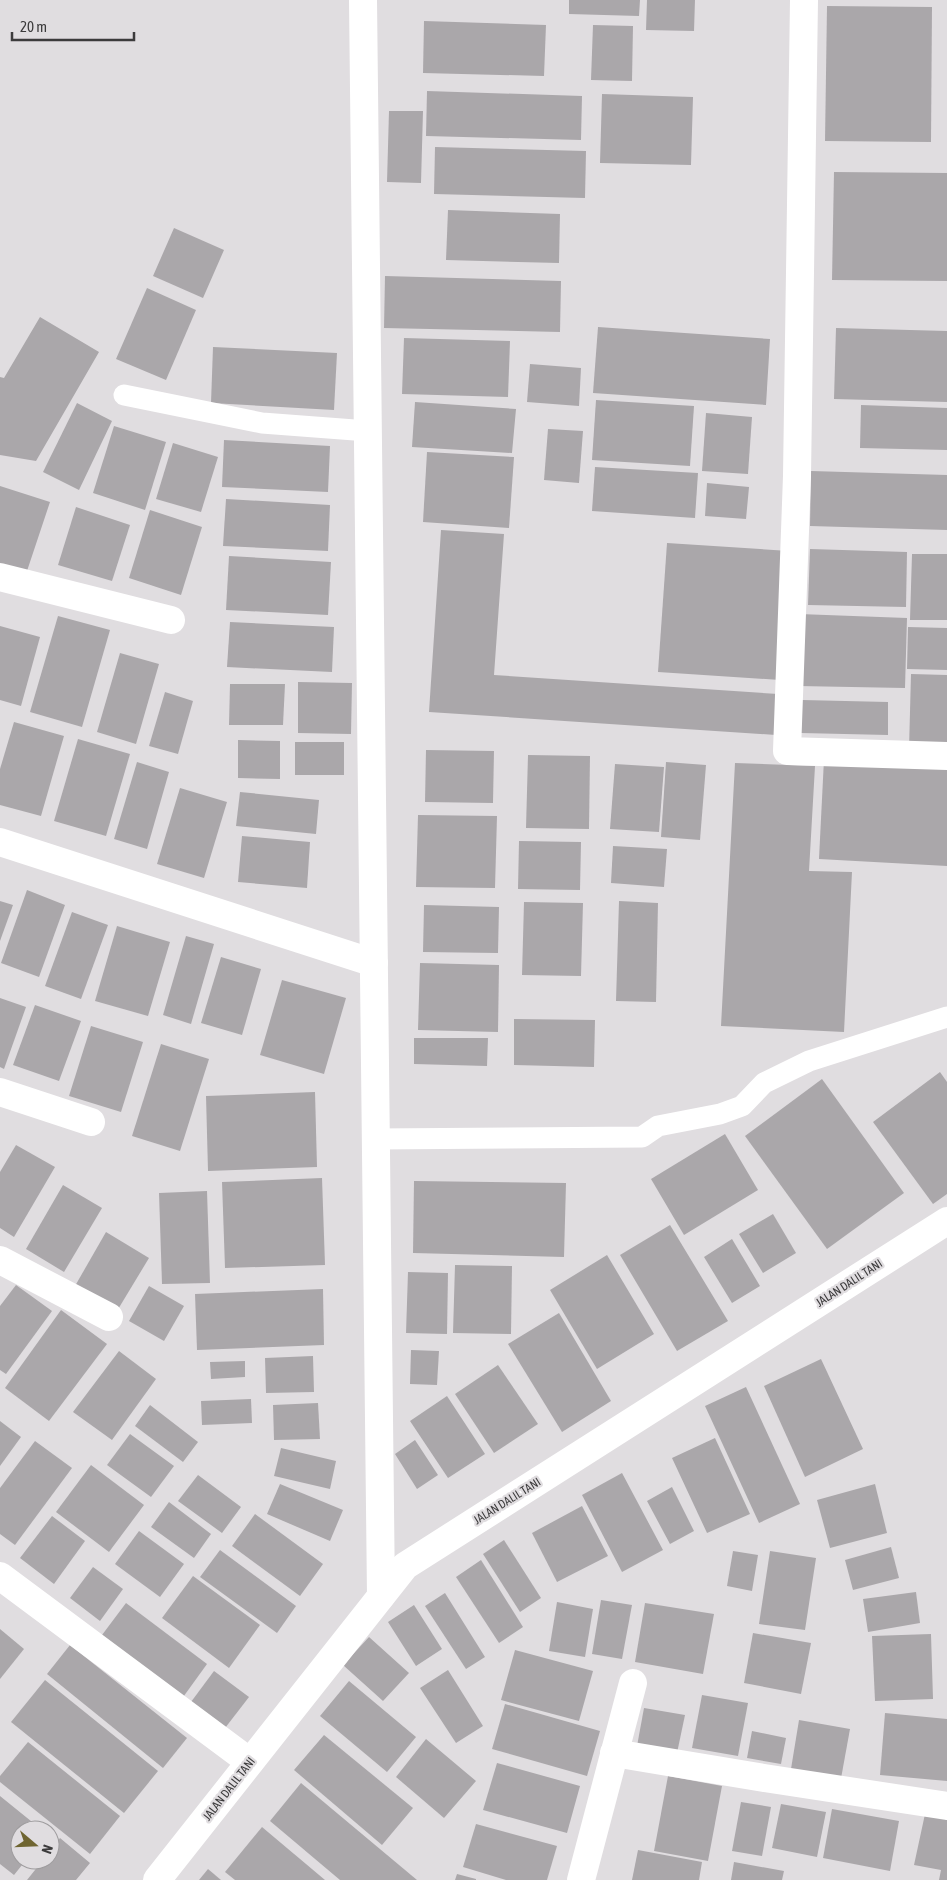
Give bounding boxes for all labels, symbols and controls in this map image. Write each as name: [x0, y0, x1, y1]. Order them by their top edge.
scale bar: [12, 10, 135, 42]
text: 20 m: [20, 18, 47, 35]
street label: JALAN DALIL TANI: [813, 1256, 885, 1310]
street label: JALAN DALIL TANI: [471, 1475, 543, 1527]
street label: JALAN DALIL TANI: [200, 1755, 258, 1823]
north arrow: [10, 1820, 60, 1870]
text: N: [38, 1843, 56, 1856]

